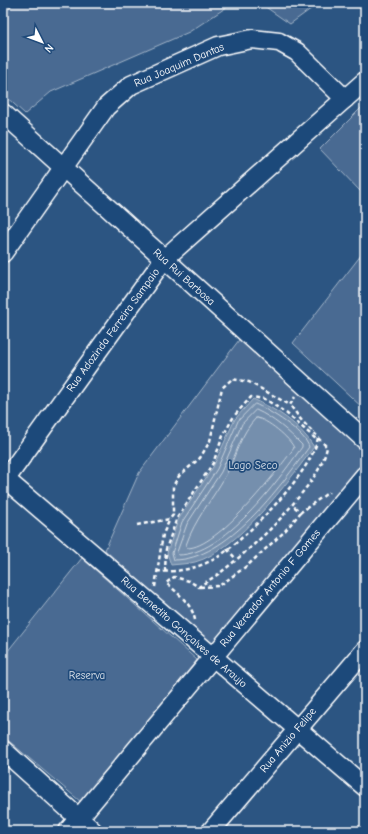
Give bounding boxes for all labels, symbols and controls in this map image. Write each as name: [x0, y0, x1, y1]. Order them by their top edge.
north arrow: [22, 22, 62, 62]
street label: Rua Joaquim Dantas: [132, 40, 226, 90]
text: N: [42, 41, 56, 55]
street label: Rua Rui Barbosa: [150, 246, 218, 308]
street label: Rua Adozinda Ferreira Sampaio: [64, 265, 162, 394]
park label: Lago Seco: [228, 459, 278, 472]
street label: Rua Vereador Antonio F Gomes: [217, 526, 323, 649]
street label: Rua Benedito Gonçalves de Araujo: [118, 574, 250, 690]
park label: Reserva: [69, 669, 105, 682]
street label: Rua Anizio Felipe: [257, 705, 319, 775]

